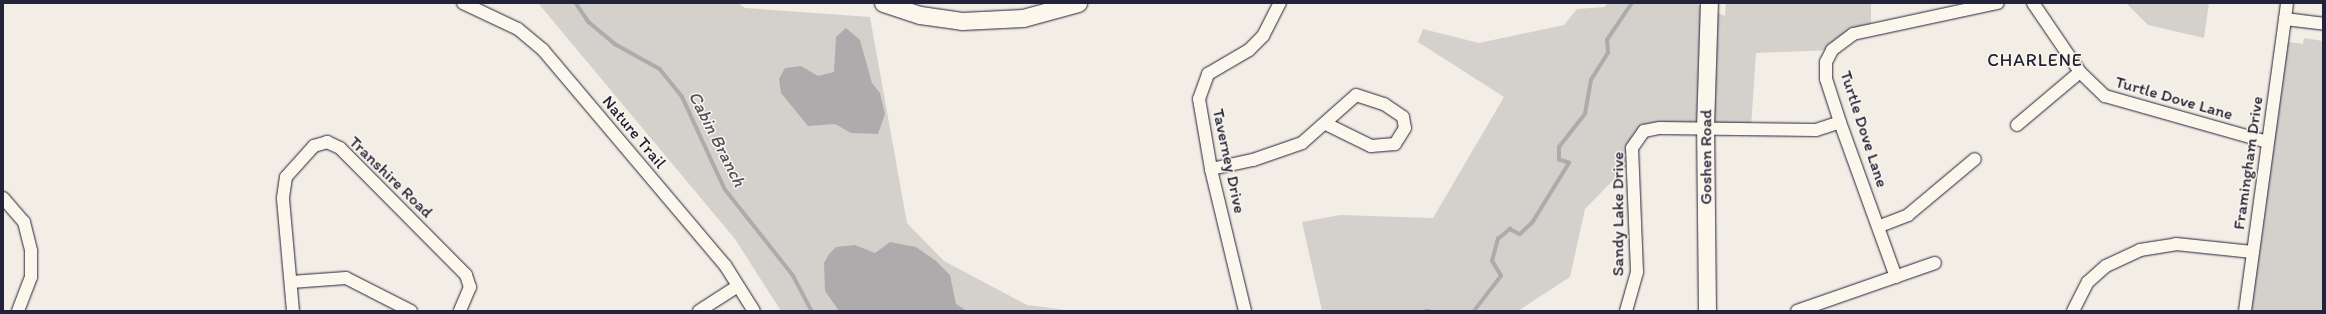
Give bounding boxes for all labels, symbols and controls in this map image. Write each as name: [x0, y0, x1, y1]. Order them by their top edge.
district label: CHARLENE: [1987, 49, 2083, 71]
street label: Turtle Dove Lane: [1835, 68, 1893, 190]
street label: Turtle Dove Lane: [2112, 71, 2236, 125]
water label: Cabin Branch: [684, 88, 750, 190]
street label: Nature Trail: [598, 92, 670, 172]
street label: Framingham Drive: [2229, 95, 2267, 231]
street label: Taverney Drive: [1208, 107, 1250, 215]
street label: Goshen Road: [1696, 110, 1716, 204]
street label: Transhire Road: [345, 132, 437, 222]
street label: Sandy Lake Drive: [1608, 151, 1628, 277]

